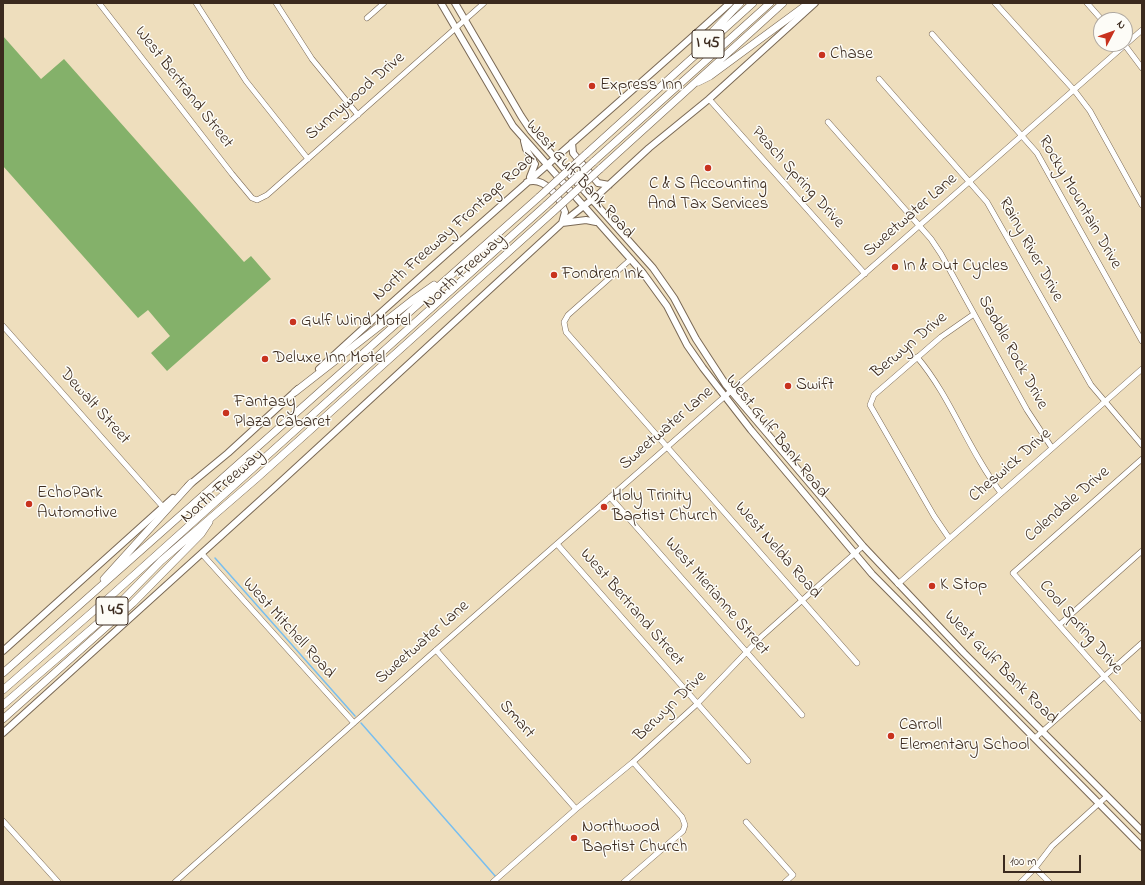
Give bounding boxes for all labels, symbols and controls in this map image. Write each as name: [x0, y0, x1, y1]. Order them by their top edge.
north arrow: [1093, 12, 1133, 52]
text: N: [1113, 17, 1130, 33]
street label: West Bertrand Street: [129, 23, 237, 153]
road number: I 45: [692, 30, 724, 58]
place label: Chase: [830, 45, 873, 65]
street label: Sunnywood Drive: [302, 48, 410, 146]
marker: Chase: [817, 50, 827, 60]
place label: Express Inn: [600, 76, 682, 96]
marker: Express Inn: [587, 81, 597, 91]
street label: West Gulf Bank Road: [520, 117, 638, 243]
street label: Peach Spring Drive: [746, 123, 848, 233]
street label: Rocky Mountain Drive: [1033, 133, 1125, 273]
street label: North Freeway Frontage Road: [370, 150, 540, 306]
marker: C & S Accounting And Tax Services: [703, 163, 713, 173]
street label: Sweetwater Lane: [860, 170, 962, 262]
place label: C & S Accounting And Tax Services: [648, 175, 768, 215]
street label: Rainy River Drive: [993, 194, 1067, 306]
street label: North Freeway: [420, 230, 510, 314]
place label: In & Out Cycles: [903, 257, 1008, 277]
marker: In & Out Cycles: [890, 262, 900, 272]
place label: Fondren Ink: [562, 265, 644, 285]
marker: Fondren Ink: [549, 270, 559, 280]
street label: Saddle Rock Drive: [972, 293, 1052, 413]
street label: Berwyn Drive: [868, 308, 952, 384]
place label: Gulf Wind Motel: [301, 312, 411, 332]
marker: Gulf Wind Motel: [288, 317, 298, 327]
place label: Deluxe Inn Motel: [273, 349, 385, 369]
marker: Deluxe Inn Motel: [260, 354, 270, 364]
street label: Dewalt Street: [54, 364, 134, 450]
street label: West Gulf Bank Road: [720, 371, 832, 503]
place label: Swift: [796, 376, 834, 396]
marker: Swift: [783, 381, 793, 391]
street label: Sweetwater Lane: [616, 383, 718, 475]
place label: Fantasy Plaza Cabaret: [234, 393, 331, 433]
marker: Fantasy Plaza Cabaret: [221, 408, 231, 418]
street label: Cheswick Drive: [966, 425, 1056, 507]
street label: North Freeway: [177, 445, 269, 529]
street label: Colendale Drive: [1022, 463, 1114, 547]
place label: EchoPark Automotive: [37, 484, 117, 524]
place label: Holy Trinity Baptist Church: [612, 487, 717, 527]
marker: EchoPark Automotive: [24, 499, 34, 509]
street label: West Nelda Road: [730, 499, 824, 603]
marker: Holy Trinity Baptist Church: [599, 502, 609, 512]
street label: West Mierianne Street: [659, 534, 773, 660]
street label: West Bertrand Street: [574, 545, 688, 671]
street label: West Mitchell Road: [237, 574, 339, 684]
place label: K Stop: [940, 576, 987, 596]
street label: Cool Spring Drive: [1034, 577, 1126, 679]
marker: K Stop: [927, 581, 937, 591]
road number: I 45: [96, 597, 128, 625]
street label: Sweetwater Lane: [372, 597, 474, 689]
street label: West Gulf Bank Road: [939, 607, 1061, 729]
street label: Berwyn Drive: [630, 667, 712, 747]
street label: Smart: [494, 697, 538, 743]
place label: Carroll Elementary School: [899, 716, 1029, 756]
marker: Carroll Elementary School: [886, 731, 896, 741]
place label: Northwood Baptist Church: [582, 818, 687, 858]
marker: Northwood Baptist Church: [569, 833, 579, 843]
scale bar: [1005, 847, 1083, 873]
text: 100 m: [1010, 853, 1037, 871]

